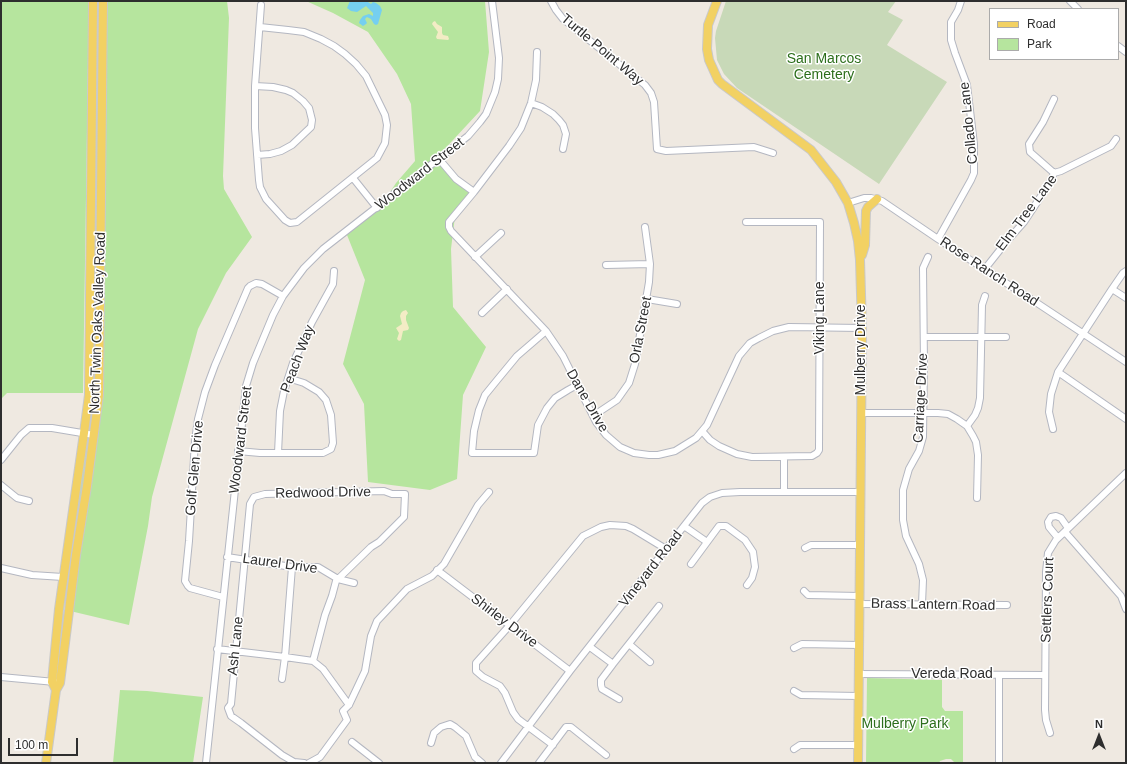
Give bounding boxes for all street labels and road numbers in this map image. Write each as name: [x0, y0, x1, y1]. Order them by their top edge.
street label: Turtle Point Way: [557, 11, 647, 89]
street label: Collado Lane: [956, 81, 982, 165]
street label: Woodward Street: [372, 134, 468, 214]
street label: Elm Tree Lane: [993, 171, 1061, 255]
street label: North Twin Oaks Valley Road: [86, 232, 110, 414]
street label: Rose Ranch Road: [936, 234, 1042, 310]
street label: Viking Lane: [812, 282, 828, 354]
street label: Orla Street: [626, 295, 656, 365]
street label: Mulberry Drive: [853, 304, 869, 396]
street label: Peach Way: [277, 323, 319, 395]
street label: Carriage Drive: [910, 352, 932, 444]
street label: Dane Drive: [562, 366, 612, 436]
street label: Woodward Street: [226, 385, 256, 495]
street label: Golf Glen Drive: [182, 420, 208, 516]
street label: Redwood Drive: [275, 484, 371, 502]
street label: Vineyard Road: [616, 527, 686, 611]
street label: Laurel Drive: [241, 550, 319, 578]
street label: Settlers Court: [1038, 557, 1058, 643]
street label: Shirley Drive: [467, 590, 541, 652]
street label: Brass Lantern Road: [871, 596, 995, 614]
street label: Ash Lane: [225, 616, 247, 676]
street label: Vereda Road: [911, 666, 993, 682]

